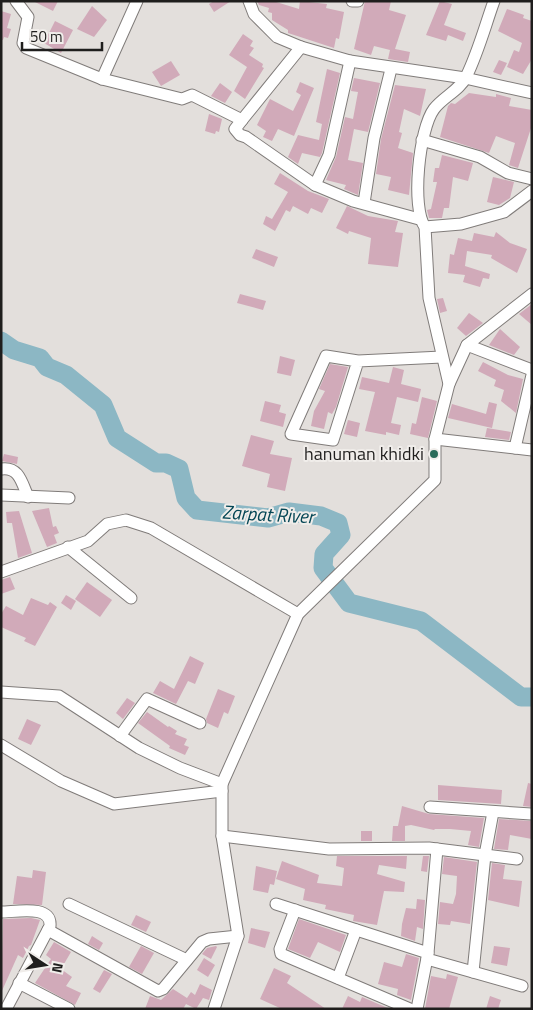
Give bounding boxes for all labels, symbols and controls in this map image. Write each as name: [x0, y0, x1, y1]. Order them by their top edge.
scale bar: [22, 20, 102, 52]
text: 50 m: [30, 25, 63, 48]
place label: hanuman khidki: [304, 440, 424, 467]
marker: hanuman khidki: [428, 448, 440, 460]
water label: Zarpat River: [221, 497, 317, 530]
north arrow: [20, 940, 70, 990]
text: N: [47, 961, 69, 975]

